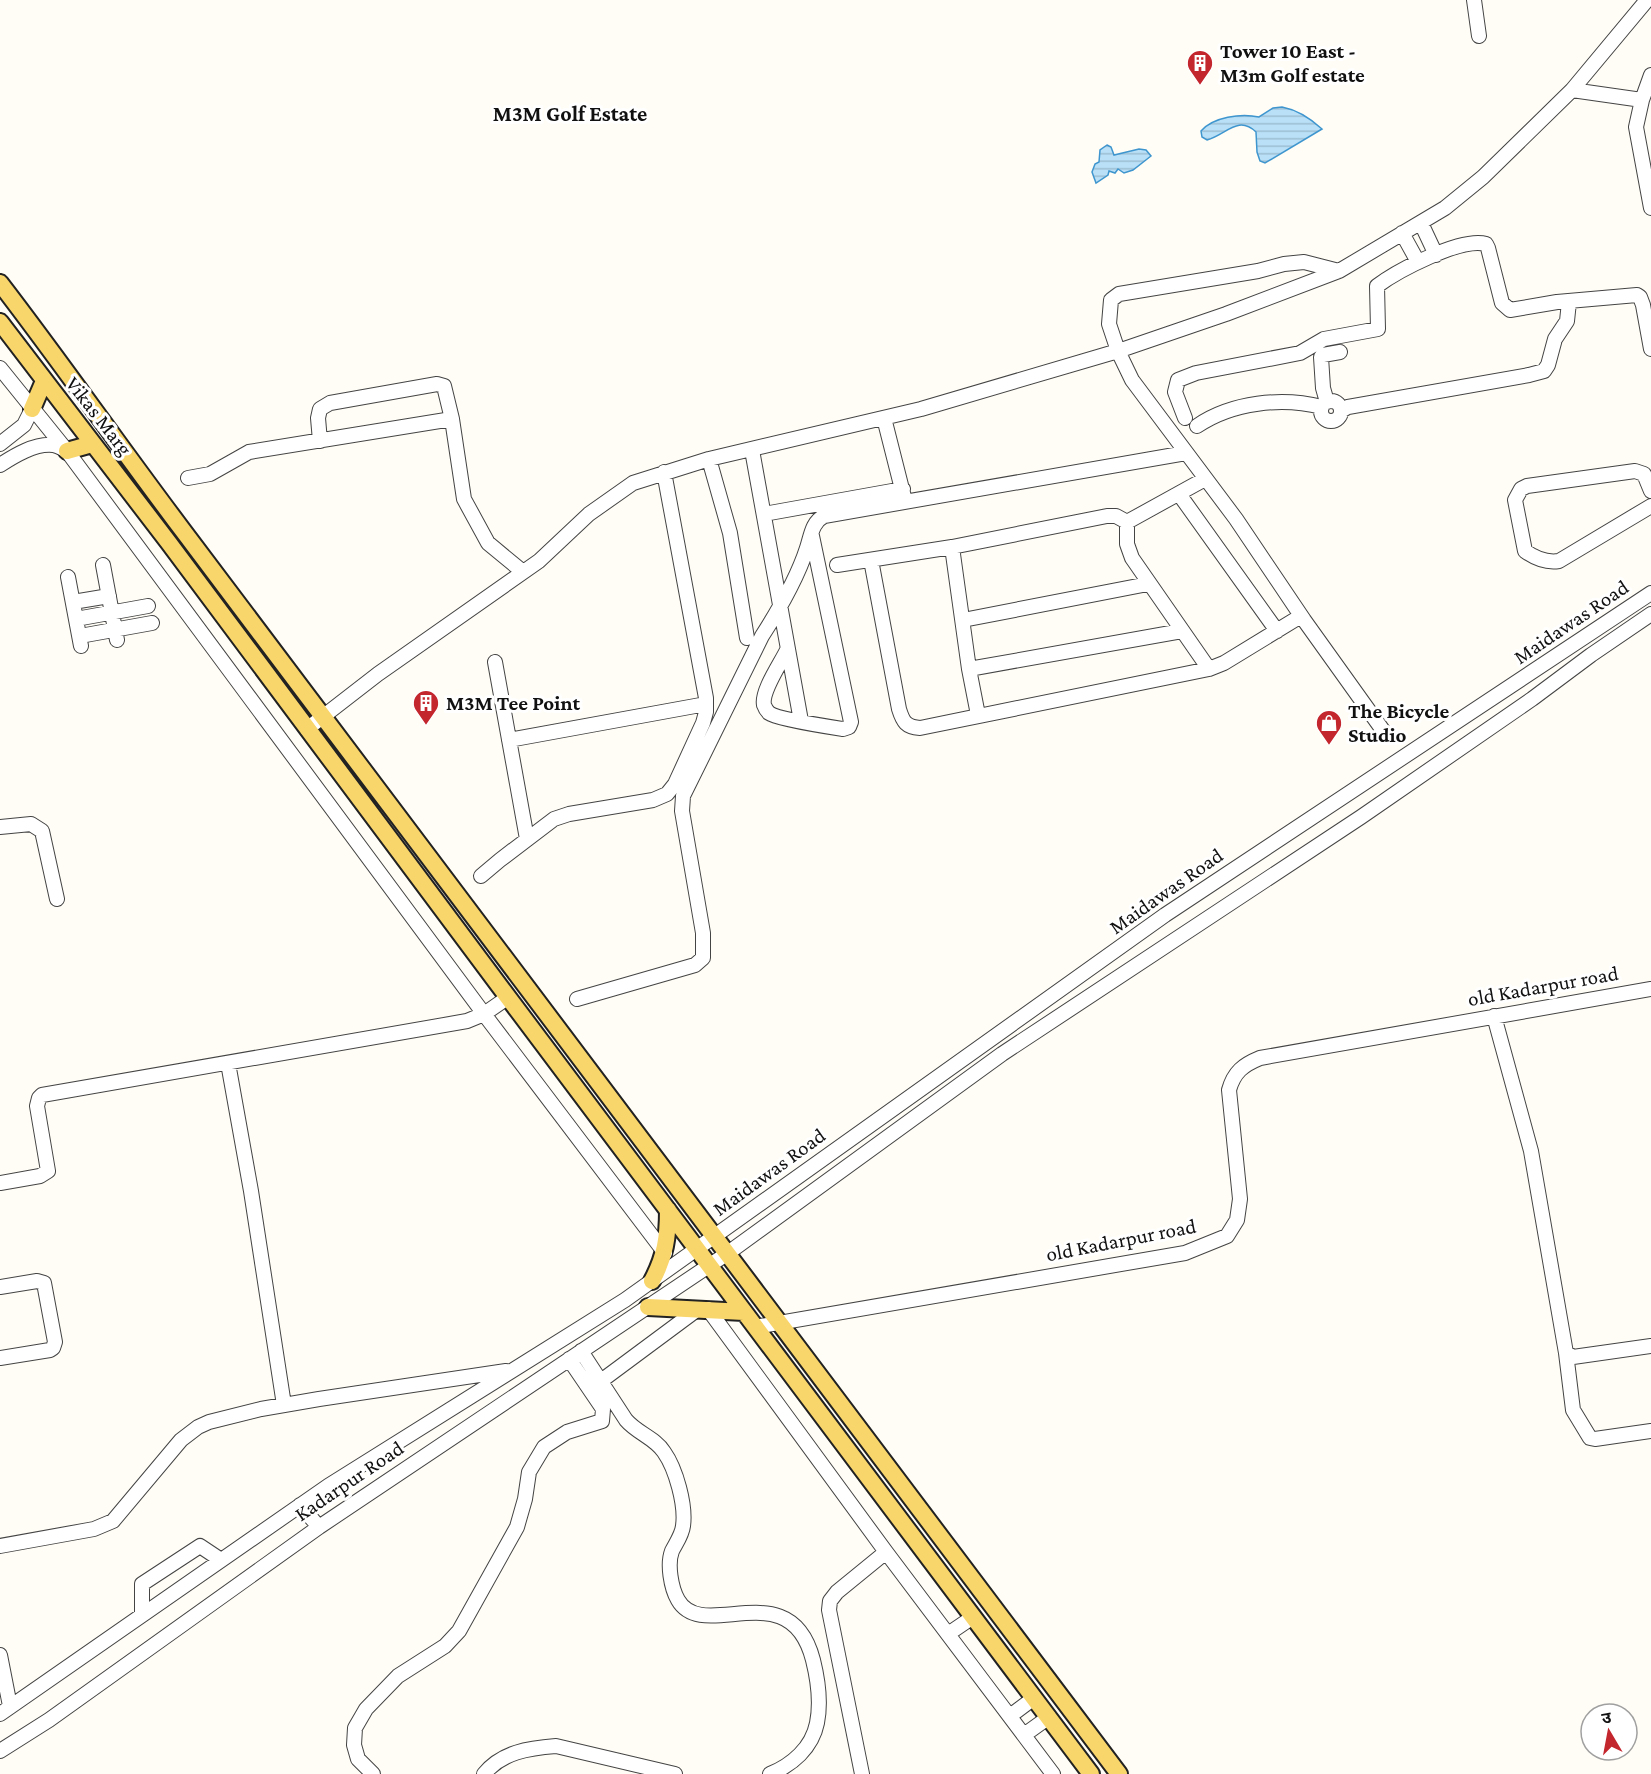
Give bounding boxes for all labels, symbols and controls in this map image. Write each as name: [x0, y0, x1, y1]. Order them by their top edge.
place label: Tower 10 East - M3m Golf estate: [1220, 39, 1365, 87]
building icon: Tower 10 East - M3m Golf estate: [1185, 48, 1215, 86]
district label: M3M Golf Estate: [493, 101, 647, 126]
street label: Vikas Marg: [61, 372, 137, 460]
street label: Maidawas Road: [1509, 575, 1633, 669]
building icon: M3M Tee Point: [411, 688, 441, 726]
place label: M3M Tee Point: [446, 691, 580, 715]
place label: The Bicycle Studio: [1348, 699, 1450, 747]
shop icon: The Bicycle Studio: [1314, 708, 1344, 746]
street label: Maidawas Road: [1105, 843, 1227, 939]
street label: old Kadarpur road: [1466, 961, 1620, 1011]
street label: Maidawas Road: [708, 1123, 830, 1221]
street label: old Kadarpur road: [1044, 1214, 1198, 1266]
street label: Kadarpur Road: [290, 1436, 408, 1526]
north arrow: [1579, 1702, 1639, 1762]
text: उ: [1600, 1708, 1613, 1727]

